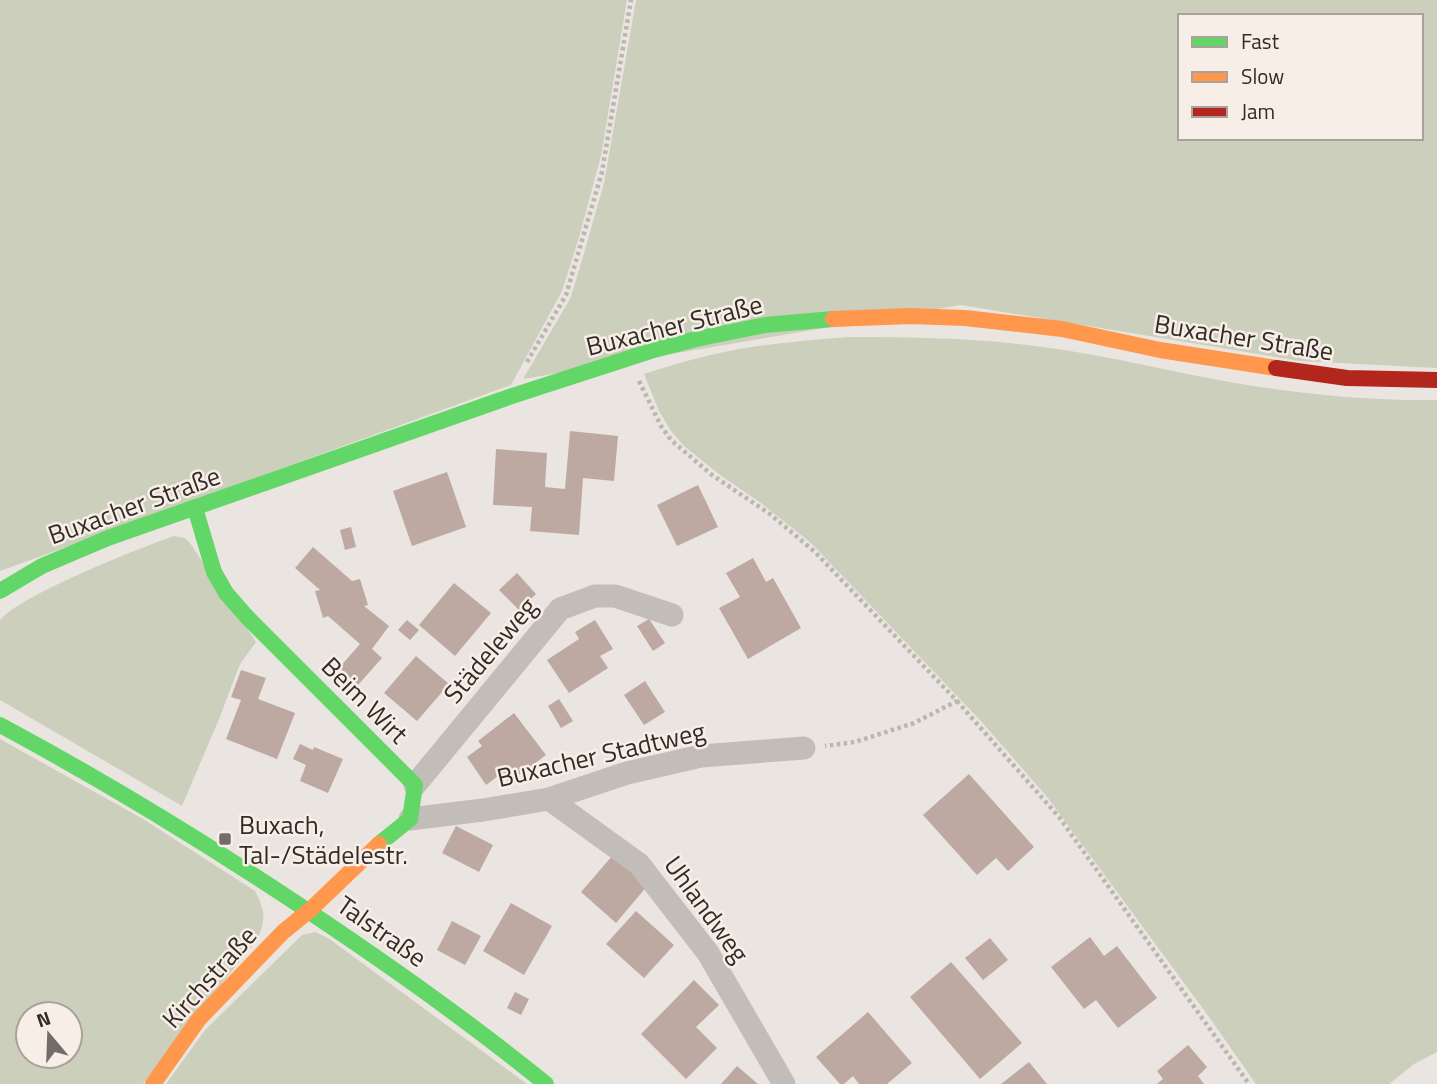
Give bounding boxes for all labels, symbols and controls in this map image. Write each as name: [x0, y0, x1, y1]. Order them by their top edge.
legend: [1178, 14, 1423, 140]
text: Fast: [1241, 25, 1280, 57]
text: Slow: [1241, 60, 1284, 92]
text: Jam: [1241, 95, 1275, 127]
street label: Buxacher Straße: [582, 284, 766, 366]
street label: Buxacher Straße: [1152, 304, 1336, 370]
street label: Buxacher Straße: [42, 456, 226, 554]
street label: Städeleweg: [434, 588, 546, 712]
street label: Beim Wirt: [313, 648, 417, 752]
street label: Buxacher Stadtweg: [493, 711, 709, 797]
place label: Buxach, Tal-/Städelestr.: [239, 805, 408, 874]
marker: Buxach, Tal-/Städelestr.: [217, 831, 233, 847]
street label: Uhlandweg: [655, 848, 759, 970]
street label: Talstraße: [329, 886, 435, 976]
street label: Kirchstraße: [152, 917, 266, 1037]
north arrow: [14, 1000, 84, 1070]
text: N: [32, 1003, 54, 1034]

